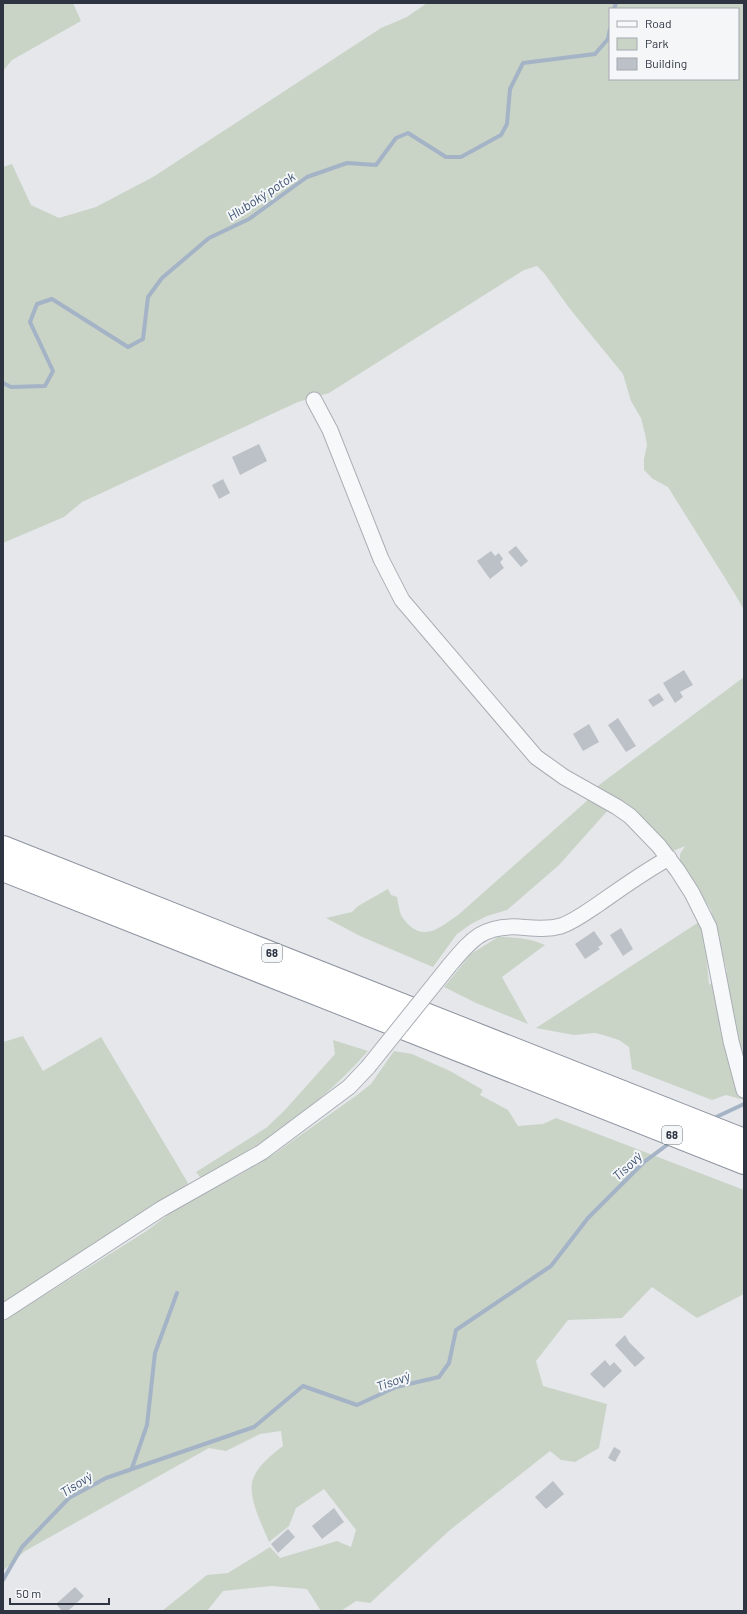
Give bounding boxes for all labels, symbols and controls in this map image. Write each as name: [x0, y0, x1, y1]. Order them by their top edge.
legend: [609, 8, 739, 80]
text: Road: [645, 16, 672, 30]
text: Park: [645, 36, 669, 50]
text: Building: [645, 56, 687, 70]
water label: Hluboký potok: [224, 168, 298, 224]
road number: 68: [262, 944, 282, 962]
road number: 68: [662, 1126, 682, 1144]
water label: Tisový: [609, 1148, 646, 1184]
water label: Tisový: [374, 1367, 413, 1394]
water label: Tisový: [57, 1467, 96, 1500]
scale bar: [10, 1580, 109, 1606]
text: 50 m: [16, 1586, 41, 1600]

